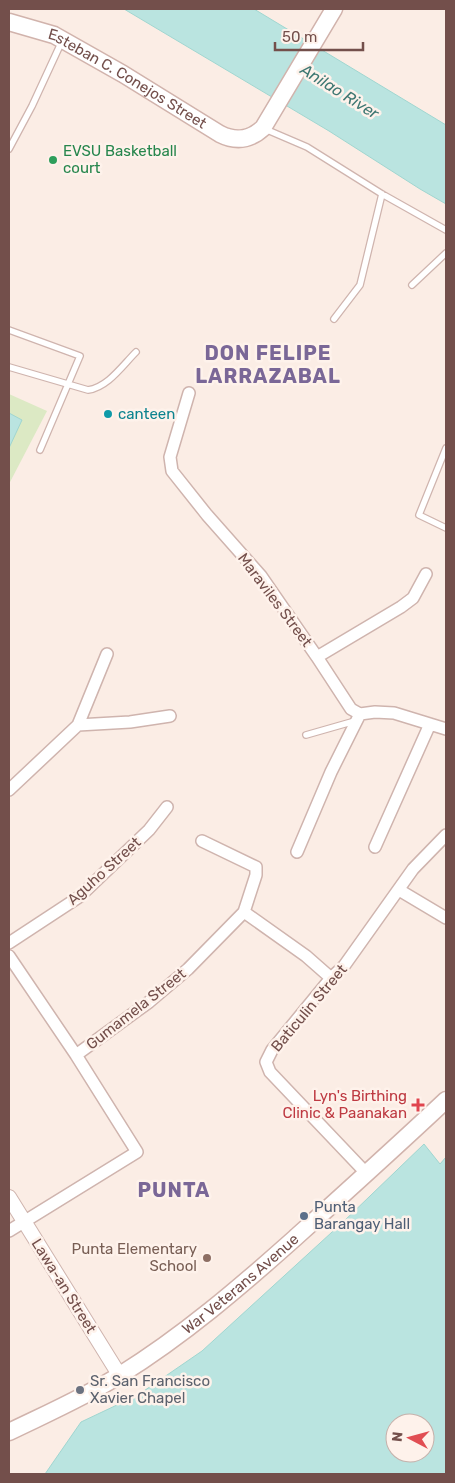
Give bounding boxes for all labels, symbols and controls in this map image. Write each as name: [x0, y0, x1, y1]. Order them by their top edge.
scale bar: [275, 20, 362, 52]
street label: Esteban C. Conejos Street: [46, 25, 210, 133]
text: 50 m: [282, 28, 317, 46]
water label: Anilao River: [296, 59, 383, 123]
place label: EVSU Basketball court: [63, 142, 177, 177]
marker: EVSU Basketball court: [47, 154, 59, 166]
district label: DON FELIPE LARRAZABAL: [195, 341, 341, 388]
place label: canteen: [118, 405, 175, 423]
marker: canteen: [102, 408, 114, 420]
street label: Maraviles Street: [234, 550, 316, 650]
street label: Aguho Street: [64, 833, 145, 909]
street label: Baticulin Street: [267, 961, 351, 1055]
street label: Gumamela Street: [83, 964, 190, 1054]
place label: Lyn's Birthing Clinic & Paanakan: [283, 1087, 407, 1122]
marker: Lyn's Birthing Clinic & Paanakan: [411, 1098, 425, 1112]
district label: PUNTA: [138, 1178, 210, 1202]
place label: Punta Barangay Hall: [314, 1198, 410, 1233]
marker: Punta Barangay Hall: [298, 1210, 310, 1222]
street label: War Veterans Avenue: [179, 1230, 303, 1338]
street label: Lawa-an Street: [28, 1235, 100, 1337]
place label: Punta Elementary School: [72, 1240, 197, 1275]
marker: Punta Elementary School: [201, 1252, 213, 1264]
place label: Sr. San Francisco Xavier Chapel: [90, 1372, 210, 1407]
marker: Sr. San Francisco Xavier Chapel: [74, 1384, 86, 1396]
north arrow: [385, 1413, 435, 1463]
text: N: [389, 1431, 407, 1443]

